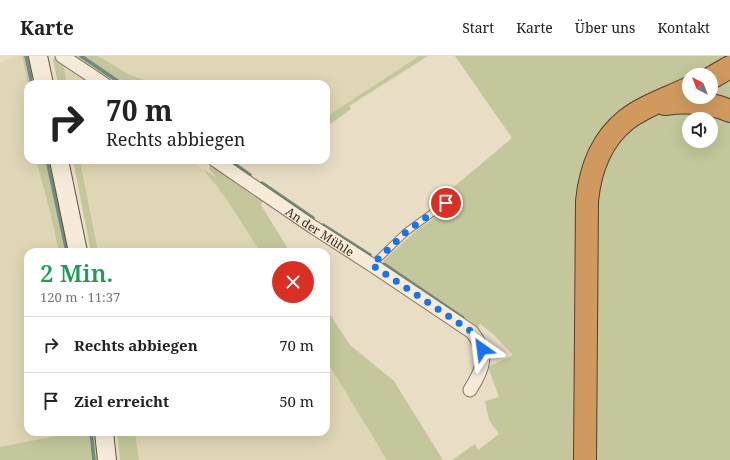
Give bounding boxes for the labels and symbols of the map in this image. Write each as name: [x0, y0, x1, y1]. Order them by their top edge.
north arrow: [682, 68, 718, 104]
pin: [429, 186, 463, 220]
street label: An der Mühle: [283, 202, 358, 260]
position arrow: [461, 328, 503, 370]

